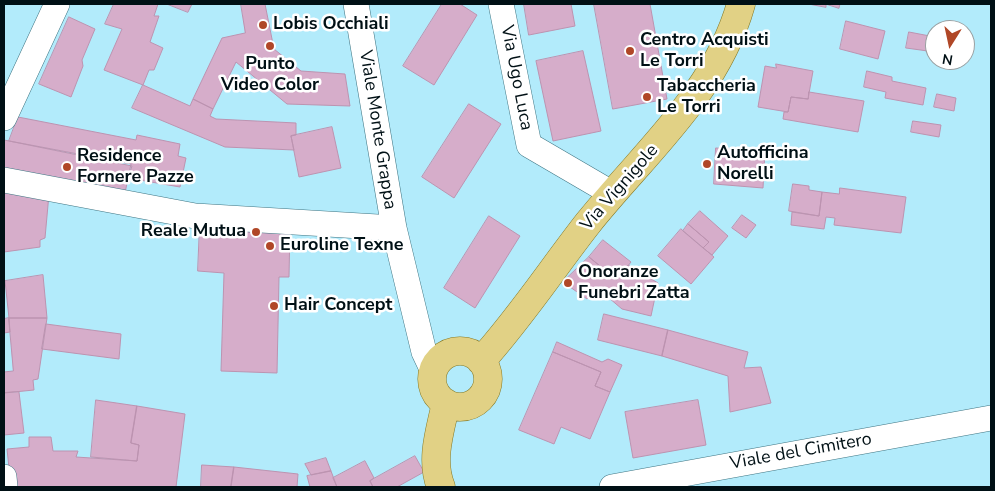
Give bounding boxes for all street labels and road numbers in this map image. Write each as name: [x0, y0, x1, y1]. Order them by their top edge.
street label: Via Ugo Luca: [495, 24, 537, 132]
street label: Viale Monte Grappa: [354, 49, 400, 211]
street label: Via Vignigole: [577, 140, 663, 236]
street label: Viale del Cimitero: [728, 429, 874, 475]

